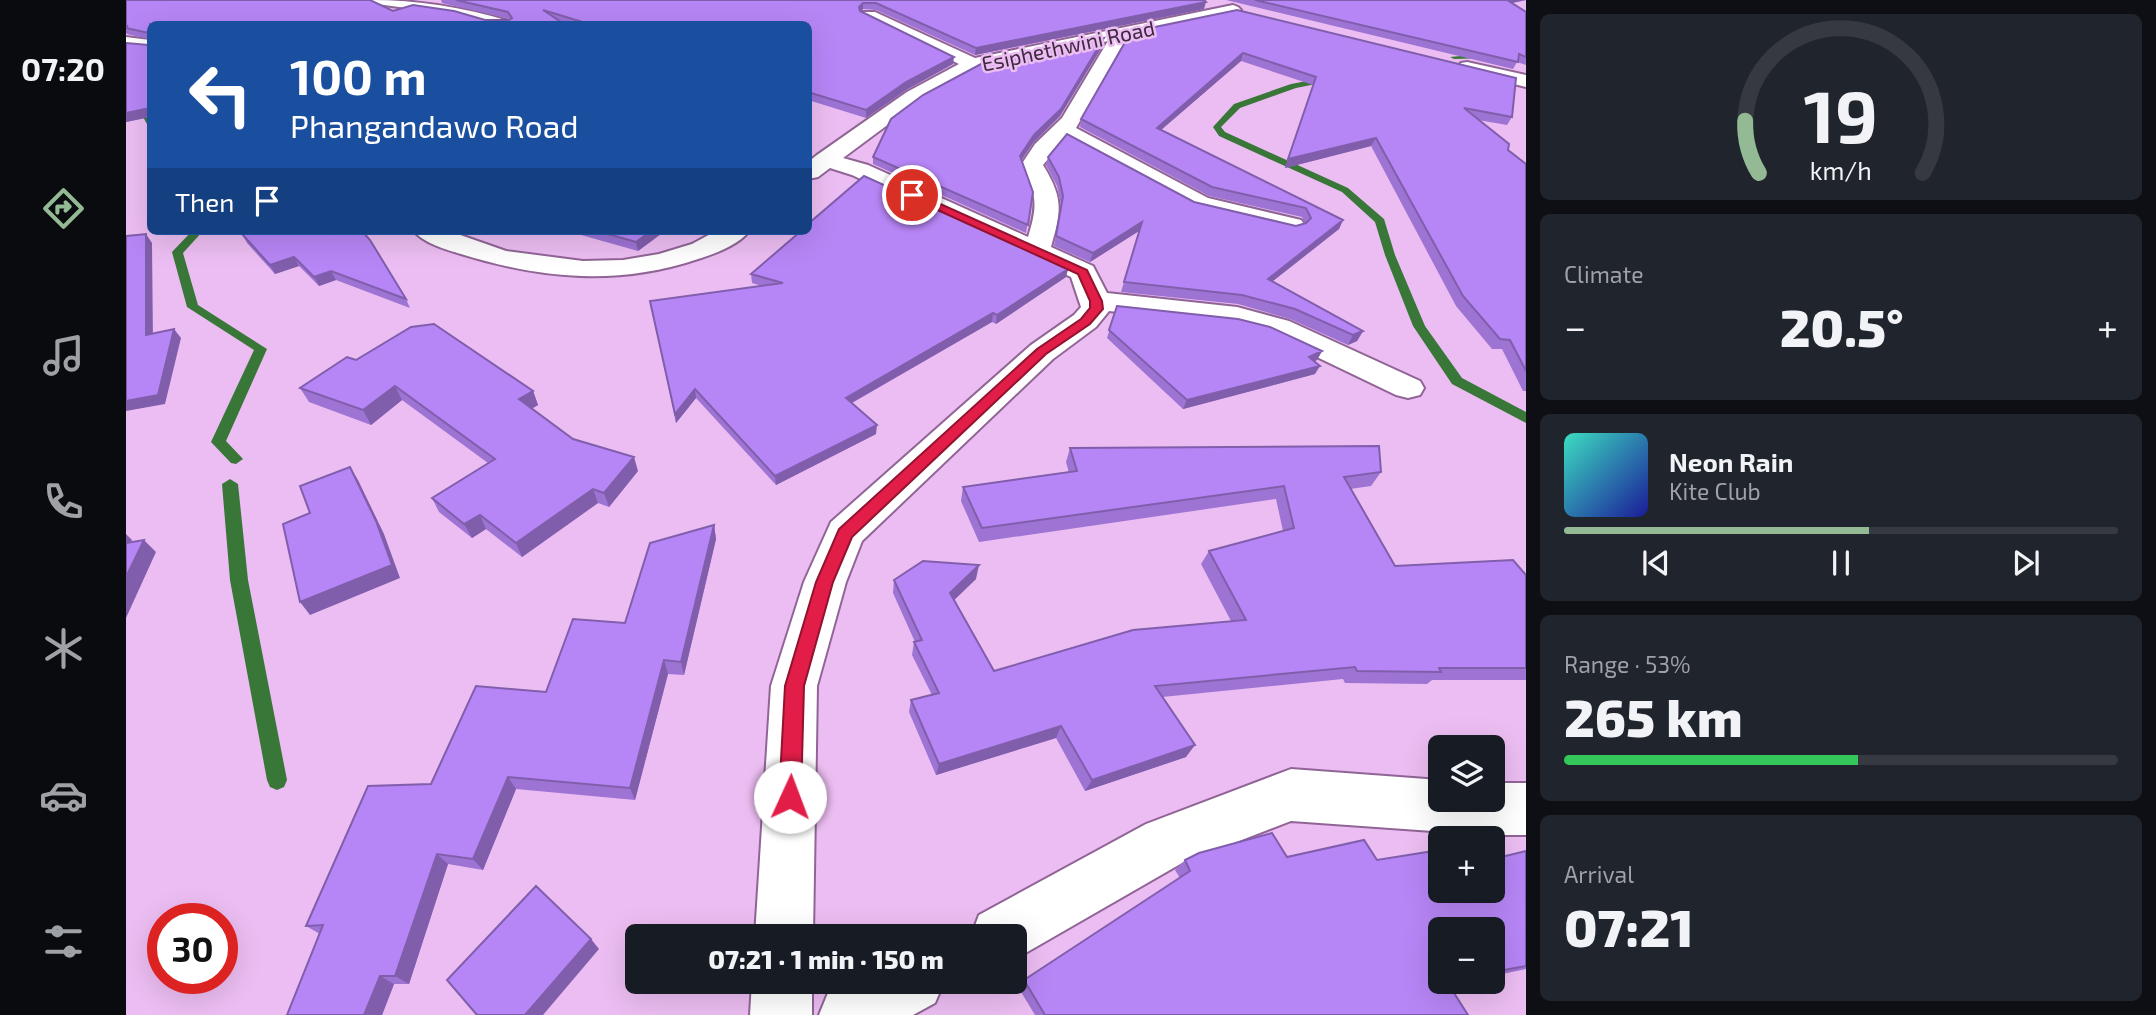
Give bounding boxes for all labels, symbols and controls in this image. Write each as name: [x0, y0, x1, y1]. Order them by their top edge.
street label: Esiphethwini Road: [979, 14, 1157, 76]
text: 100 m: [290, 46, 427, 105]
text: 07:20: [21, 49, 105, 87]
icon: left: [175, 49, 266, 140]
text: 19: [1804, 70, 1878, 158]
text: Phangandawo Road: [290, 106, 579, 144]
text: km/h: [1810, 155, 1872, 185]
pin: [882, 165, 942, 225]
icon: arrive: [893, 176, 931, 214]
icon: arrive: [248, 182, 286, 220]
icon: directions: [39, 184, 88, 233]
text: Then: [175, 186, 234, 217]
text: Climate: [1564, 260, 1644, 288]
text: 20.5°: [1780, 295, 1904, 357]
text: −: [1564, 303, 1586, 349]
text: +: [2097, 303, 2118, 349]
icon: music: [39, 331, 88, 380]
text: Neon Rain: [1669, 446, 1793, 477]
icon: phone: [39, 477, 88, 526]
text: Kite Club: [1669, 477, 1761, 505]
icon: previous: [1637, 544, 1675, 582]
icon: pause: [1822, 544, 1860, 582]
icon: next: [2007, 544, 2045, 582]
icon: climate: [39, 624, 88, 673]
text: Range · 53%: [1564, 650, 1691, 678]
text: 265 km: [1564, 685, 1743, 747]
map controls: [1428, 735, 1505, 994]
button: layers: [1428, 735, 1505, 812]
position arrow: [753, 760, 827, 834]
icon: car: [39, 771, 88, 820]
button: +: [1428, 826, 1505, 903]
text: Arrival: [1564, 860, 1634, 888]
text: 07:21: [1564, 895, 1694, 957]
speed limit sign: 30: [147, 903, 238, 994]
icon: filters: [39, 917, 88, 966]
button: −: [1428, 917, 1505, 994]
text: 07:21 · 1 min · 150 m: [708, 943, 944, 974]

